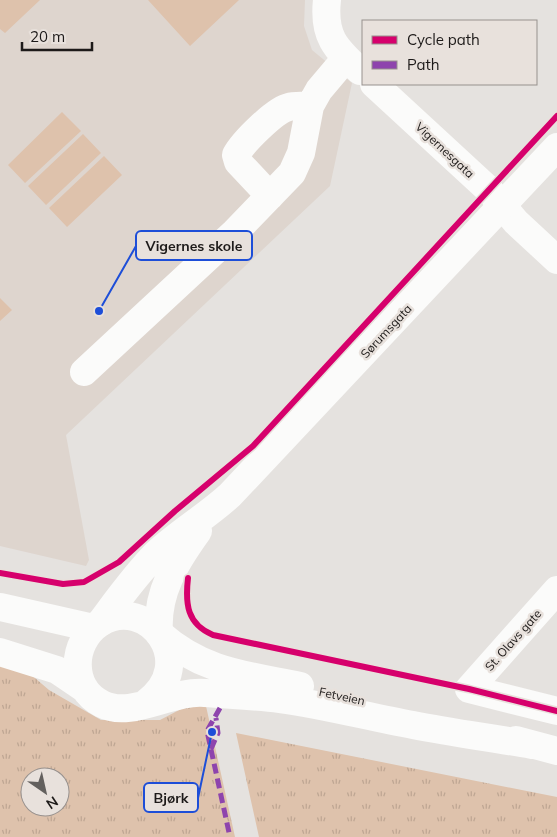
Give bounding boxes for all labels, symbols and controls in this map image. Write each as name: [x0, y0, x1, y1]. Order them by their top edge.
scale bar: [22, 20, 92, 52]
legend: [362, 20, 537, 85]
text: 20 m: [30, 27, 65, 46]
text: Cycle path: [407, 30, 480, 49]
text: Path: [407, 55, 439, 74]
street label: Vigernesgata: [413, 119, 477, 181]
callout: Vigernes skole: [136, 231, 252, 260]
text: Vigernes skole: [145, 237, 243, 255]
street label: Sørumsgata: [357, 301, 415, 361]
street label: St. Olavs gate: [482, 606, 544, 674]
street label: Fetveien: [318, 684, 366, 708]
north arrow: [20, 767, 70, 817]
callout: Bjørk: [144, 783, 198, 812]
text: Bjørk: [154, 789, 189, 807]
text: N: [43, 792, 62, 813]

